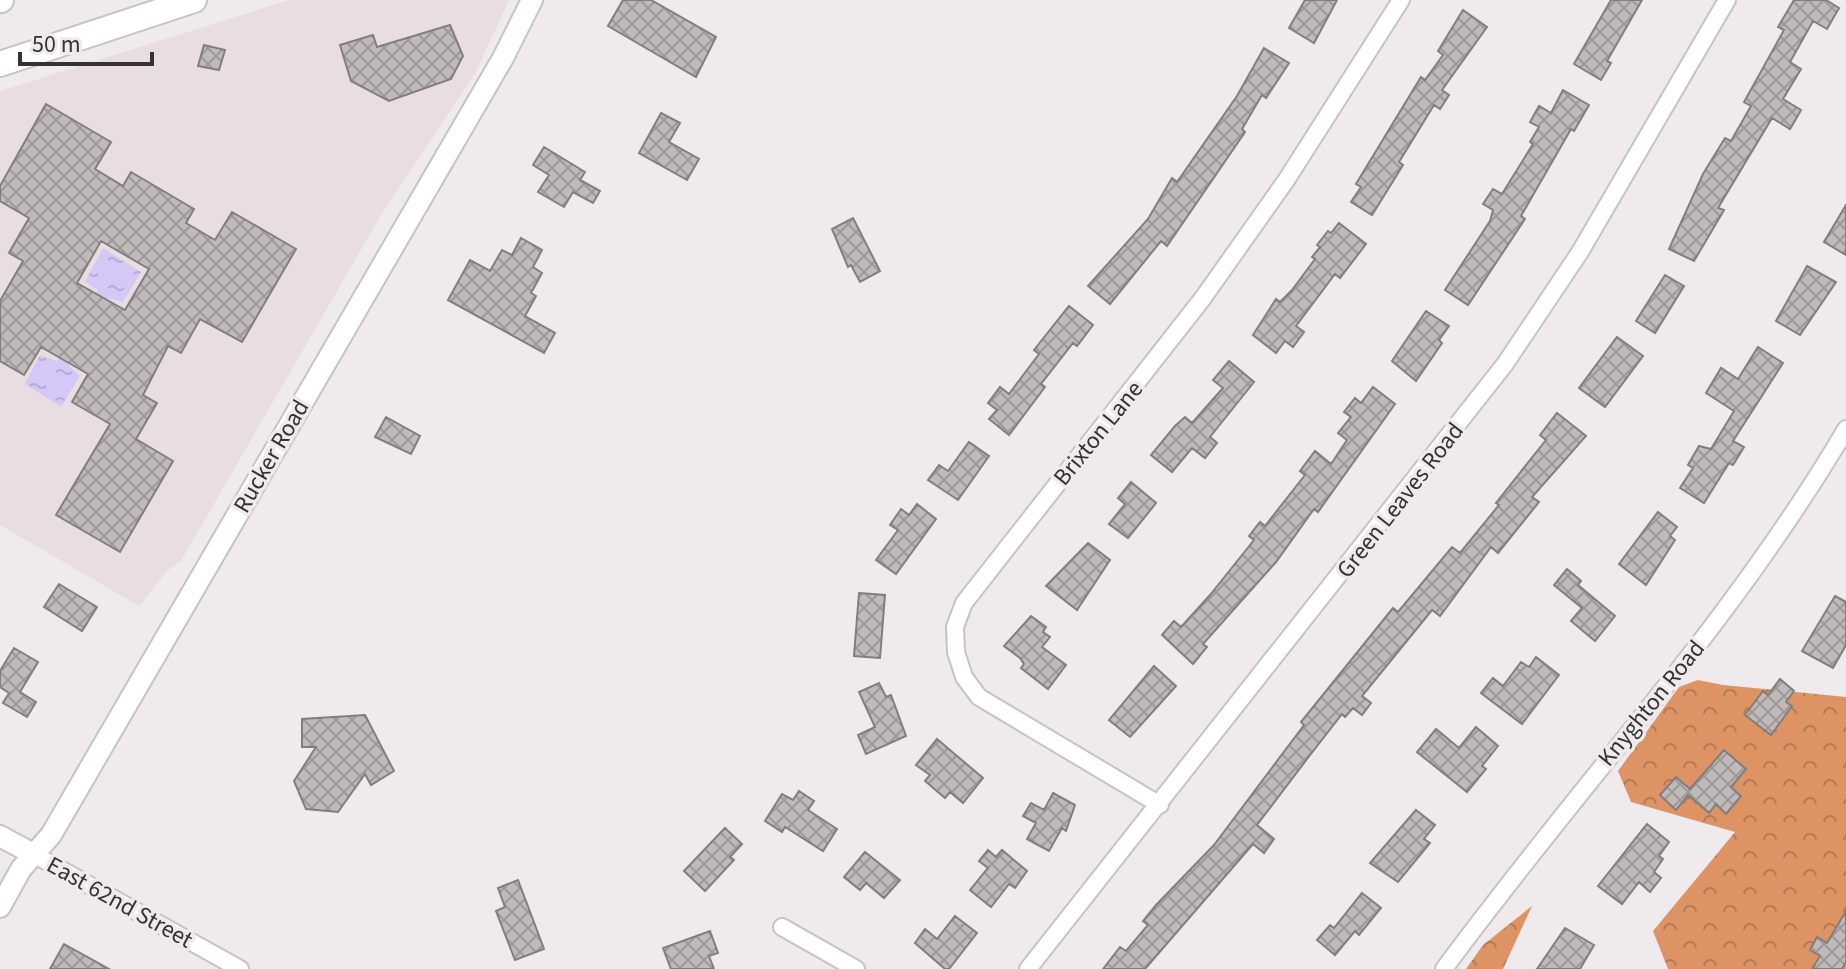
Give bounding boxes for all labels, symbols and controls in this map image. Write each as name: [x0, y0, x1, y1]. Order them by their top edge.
scale bar: [20, 16, 152, 66]
text: 50 m: [32, 27, 81, 62]
street label: Brixton Lane: [1045, 373, 1152, 493]
street label: Rucker Road: [225, 393, 318, 519]
street label: Green Leaves Road: [1328, 415, 1472, 586]
street label: Knyghton Road: [1589, 633, 1713, 774]
street label: East 62nd Street: [40, 848, 199, 957]

